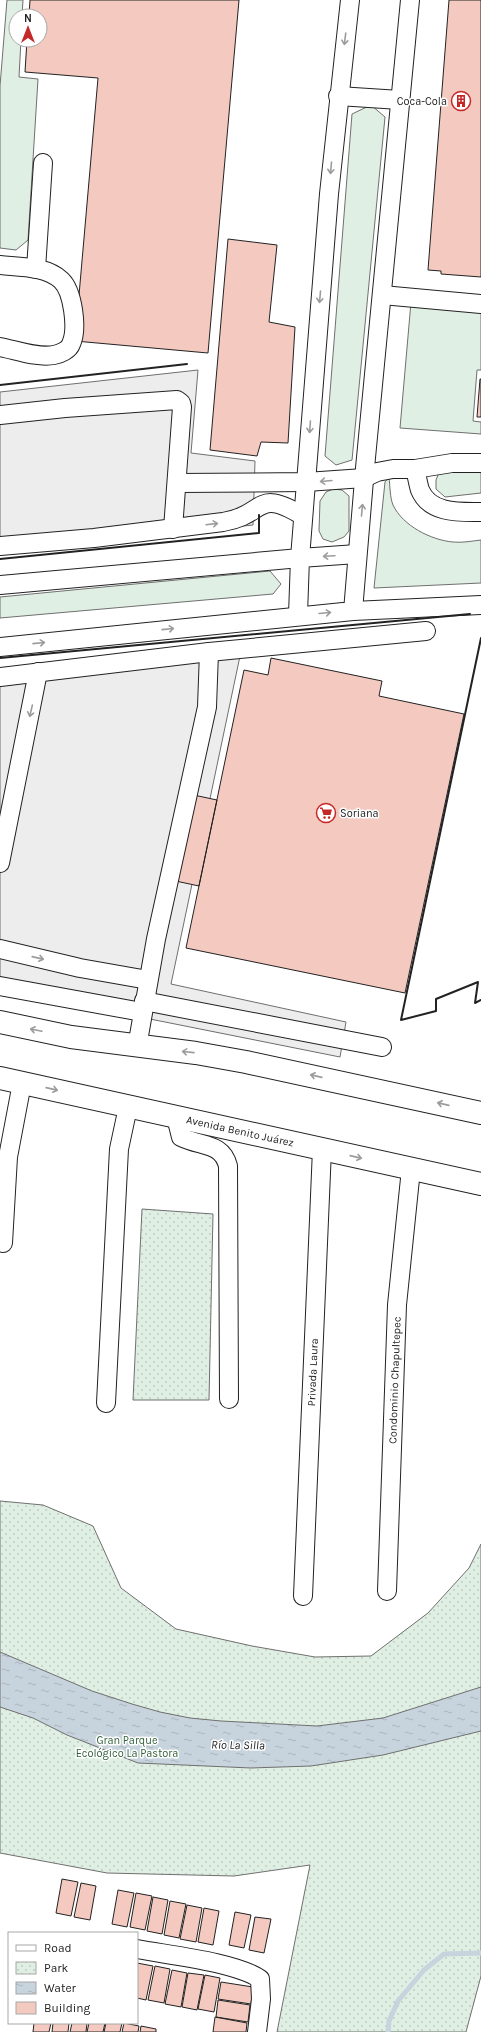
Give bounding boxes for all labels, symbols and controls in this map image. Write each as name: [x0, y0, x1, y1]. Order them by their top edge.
north arrow: [8, 8, 48, 48]
text: N: [24, 12, 32, 25]
one-way arrow: [341, 32, 349, 45]
building icon: Coca-Cola: [450, 90, 472, 112]
place label: Coca-Cola: [397, 95, 447, 108]
one-way arrow: [327, 161, 335, 174]
one-way arrow: [316, 291, 324, 304]
one-way arrow: [306, 420, 314, 433]
one-way arrow: [320, 477, 333, 484]
one-way arrow: [358, 504, 365, 517]
one-way arrow: [205, 520, 218, 528]
one-way arrow: [323, 552, 336, 560]
one-way arrow: [318, 610, 331, 617]
one-way arrow: [161, 626, 174, 633]
one-way arrow: [32, 640, 45, 647]
one-way arrow: [27, 704, 34, 717]
supermarket icon: Soriana: [315, 802, 337, 824]
place label: Soriana: [340, 807, 379, 820]
one-way arrow: [31, 955, 44, 963]
one-way arrow: [29, 1025, 42, 1033]
one-way arrow: [182, 1048, 195, 1056]
one-way arrow: [310, 1072, 323, 1080]
one-way arrow: [45, 1086, 58, 1094]
one-way arrow: [437, 1100, 450, 1108]
street label: Avenida Benito Juárez: [185, 1113, 295, 1149]
one-way arrow: [349, 1153, 362, 1161]
street label: Condominio Chapultepec: [386, 1316, 403, 1444]
street label: Privada Laura: [305, 1338, 320, 1407]
park label: Gran Parque Ecológico La Pastora: [76, 1734, 178, 1760]
water label: Río La Silla: [211, 1738, 265, 1752]
legend: [8, 1932, 138, 2024]
text: Road: [44, 1941, 72, 1955]
text: Park: [44, 1961, 69, 1975]
text: Water: [44, 1981, 77, 1995]
text: Building: [44, 2001, 91, 2015]

